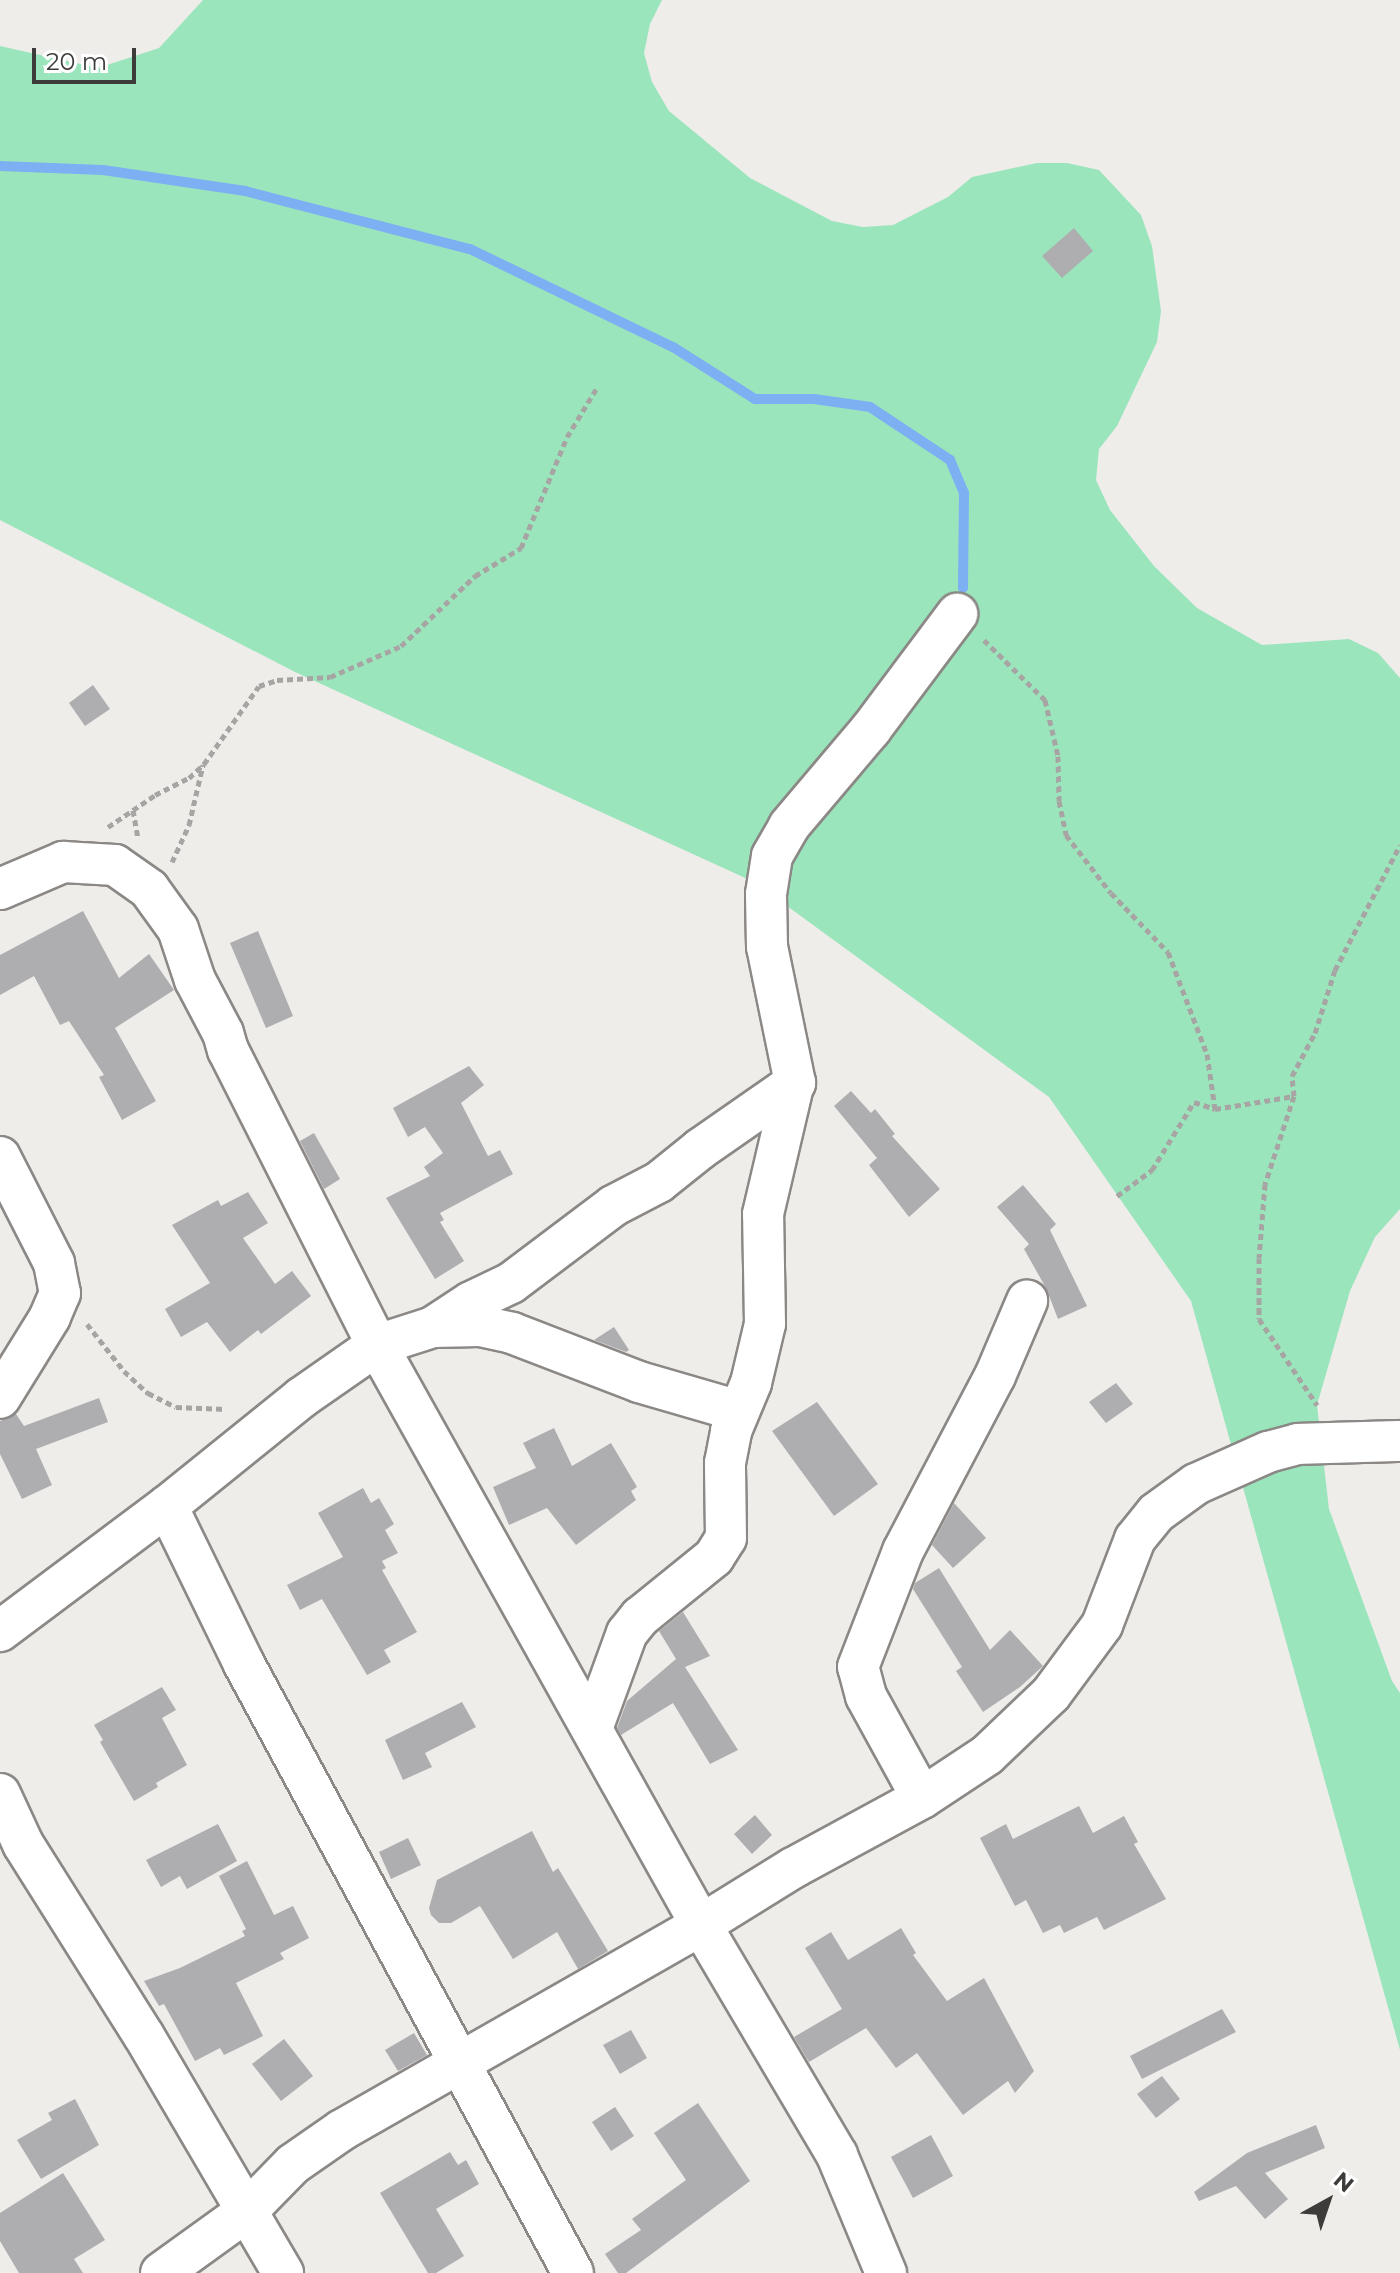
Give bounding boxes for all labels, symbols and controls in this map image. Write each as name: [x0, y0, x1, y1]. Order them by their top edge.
scale bar: [36, 32, 140, 82]
text: 20 m: [46, 47, 107, 76]
north arrow: [1288, 2161, 1368, 2241]
text: N: [1328, 2166, 1359, 2198]

